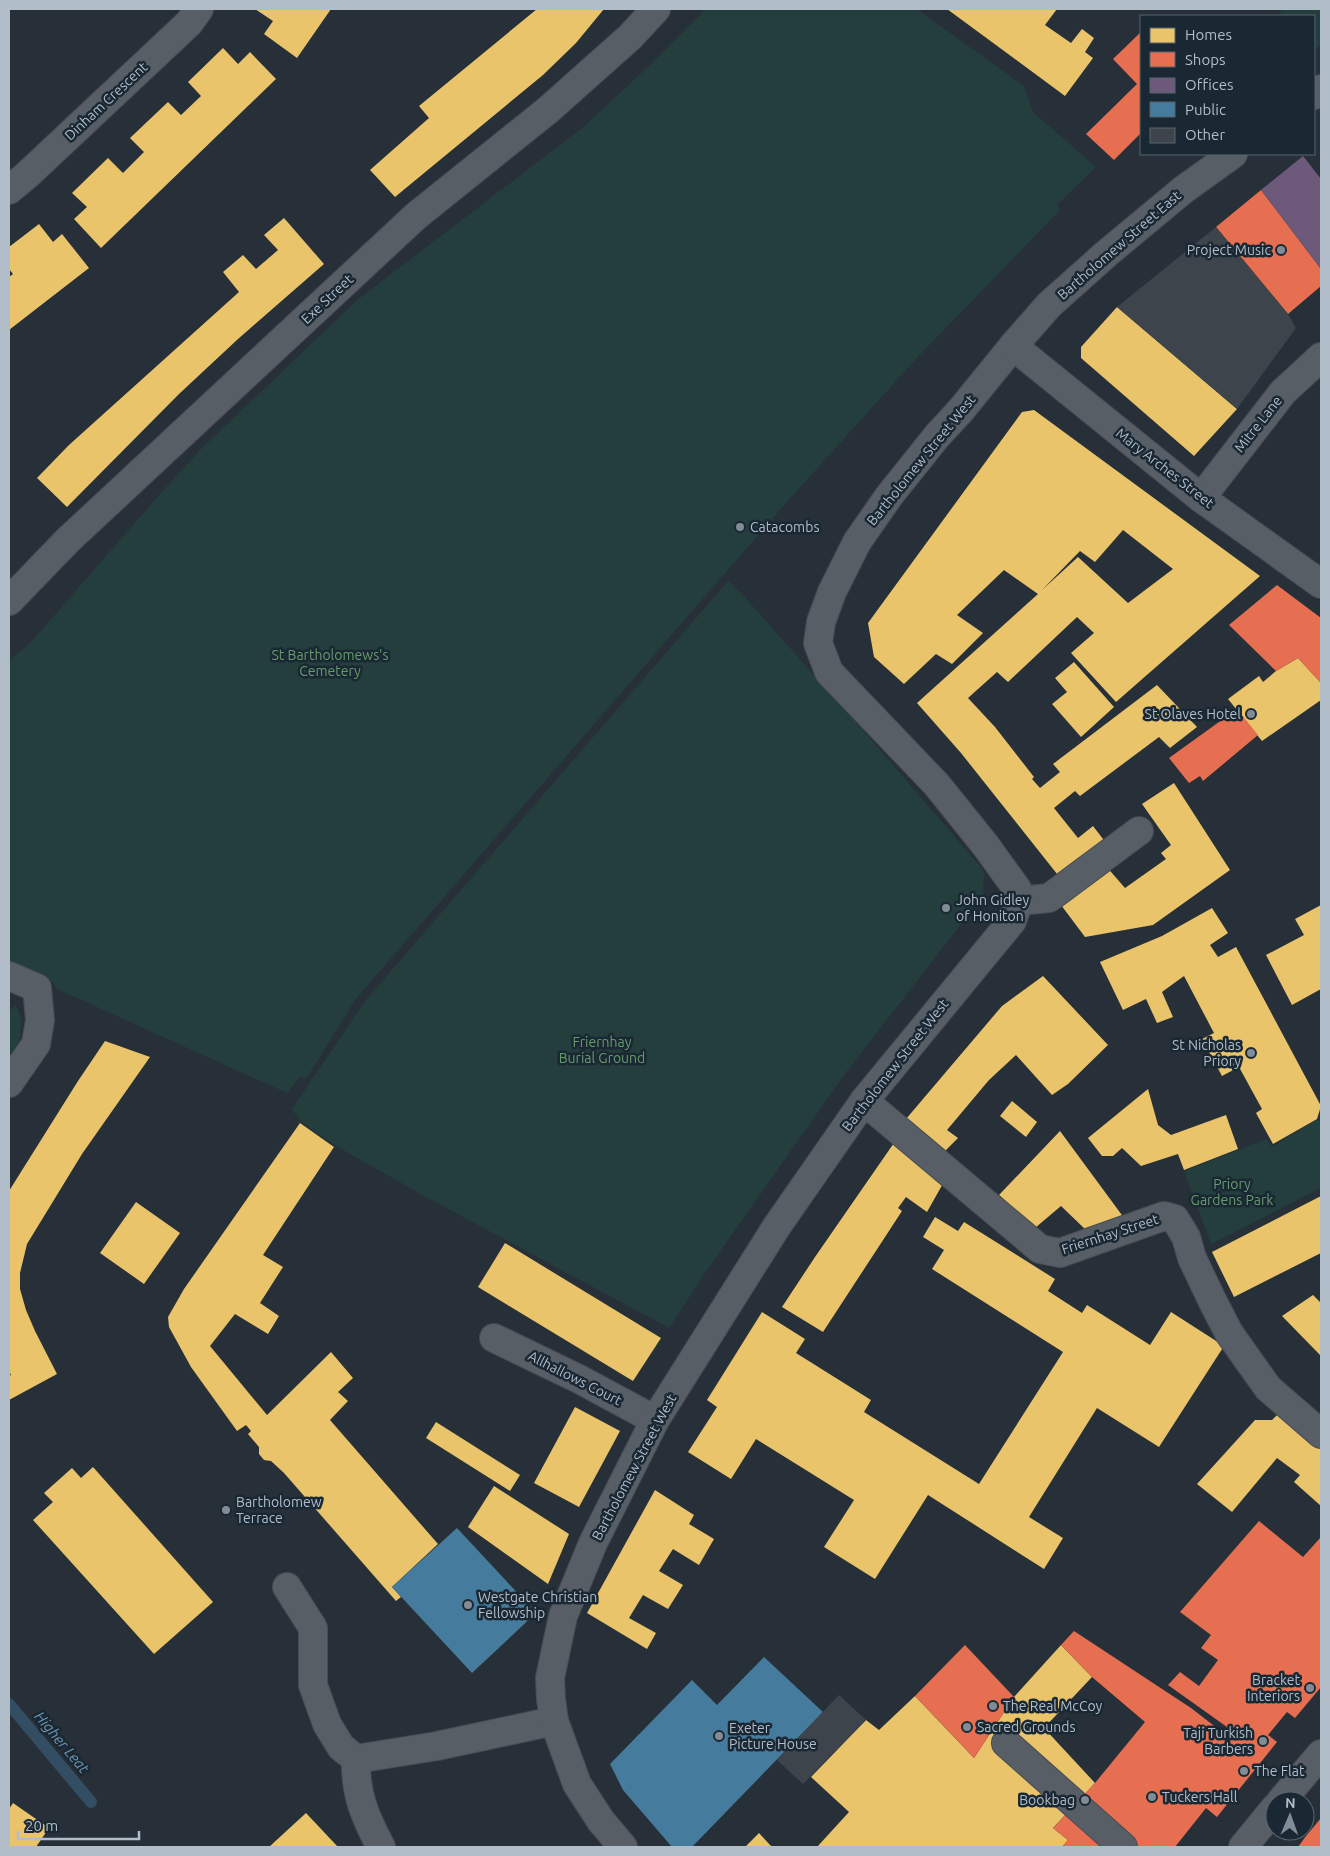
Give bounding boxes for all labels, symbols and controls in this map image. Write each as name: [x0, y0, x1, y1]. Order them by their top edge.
legend: [1140, 15, 1315, 155]
text: Homes: [1185, 26, 1232, 43]
text: Shops: [1185, 51, 1226, 68]
street label: Dinham Crescent: [61, 58, 151, 143]
text: Offices: [1185, 76, 1233, 93]
text: Public: [1185, 101, 1226, 118]
text: Other: [1185, 126, 1225, 143]
street label: Bartholomew Street East: [1054, 187, 1184, 303]
place label: Project Music: [1187, 242, 1271, 258]
marker: Project Music: [1275, 244, 1287, 256]
street label: Exe Street: [298, 271, 357, 327]
street label: Bartholomew Street West: [863, 391, 979, 528]
street label: Mitre Lane: [1231, 393, 1285, 455]
street label: Mary Arches Street: [1113, 425, 1218, 512]
place label: Catacombs: [750, 519, 819, 535]
marker: Catacombs: [734, 521, 746, 533]
park label: St Bartholomews's Cemetery: [271, 647, 389, 679]
place label: St Olaves Hotel: [1145, 706, 1241, 722]
marker: St Olaves Hotel: [1245, 708, 1257, 720]
place label: John Gidley of Honiton: [956, 892, 1030, 924]
marker: John Gidley of Honiton: [940, 902, 952, 914]
street label: Bartholomew Street West: [838, 995, 952, 1134]
park label: Friernhay Burial Ground: [559, 1034, 645, 1066]
place label: St Nicholas Priory: [1172, 1037, 1241, 1069]
marker: St Nicholas Priory: [1245, 1047, 1257, 1059]
park label: Priory Gardens Park: [1191, 1176, 1273, 1208]
street label: Friernhay Street: [1059, 1211, 1161, 1257]
street label: Allhallows Court: [526, 1348, 625, 1409]
street label: Bartholomew Street West: [589, 1391, 680, 1543]
place label: Bartholomew Terrace: [236, 1494, 322, 1526]
marker: Bartholomew Terrace: [220, 1504, 232, 1516]
place label: Westgate Christian Fellowship: [478, 1589, 597, 1621]
marker: Westgate Christian Fellowship: [462, 1599, 474, 1611]
place label: Bracket Interiors: [1247, 1672, 1300, 1704]
marker: Bracket Interiors: [1304, 1682, 1316, 1694]
place label: The Real McCoy: [1003, 1698, 1103, 1714]
marker: The Real McCoy: [987, 1700, 999, 1712]
water label: Higher Leat: [31, 1708, 93, 1776]
place label: Sacred Grounds: [977, 1719, 1076, 1735]
place label: Exeter Picture House: [729, 1720, 817, 1752]
marker: Sacred Grounds: [961, 1721, 973, 1733]
place label: Taji Turkish Barbers: [1183, 1725, 1253, 1757]
marker: Exeter Picture House: [713, 1730, 725, 1742]
marker: Taji Turkish Barbers: [1257, 1735, 1269, 1747]
place label: The Flat: [1254, 1763, 1305, 1779]
marker: The Flat: [1238, 1765, 1250, 1777]
place label: Tuckers Hall: [1162, 1789, 1238, 1805]
marker: Tuckers Hall: [1146, 1791, 1158, 1803]
north arrow: [1265, 1791, 1315, 1841]
place label: Bookbag: [1019, 1792, 1075, 1808]
marker: Bookbag: [1079, 1794, 1091, 1806]
text: N: [1285, 1795, 1296, 1811]
scale bar: [18, 1808, 139, 1840]
text: 20 m: [25, 1817, 58, 1834]

